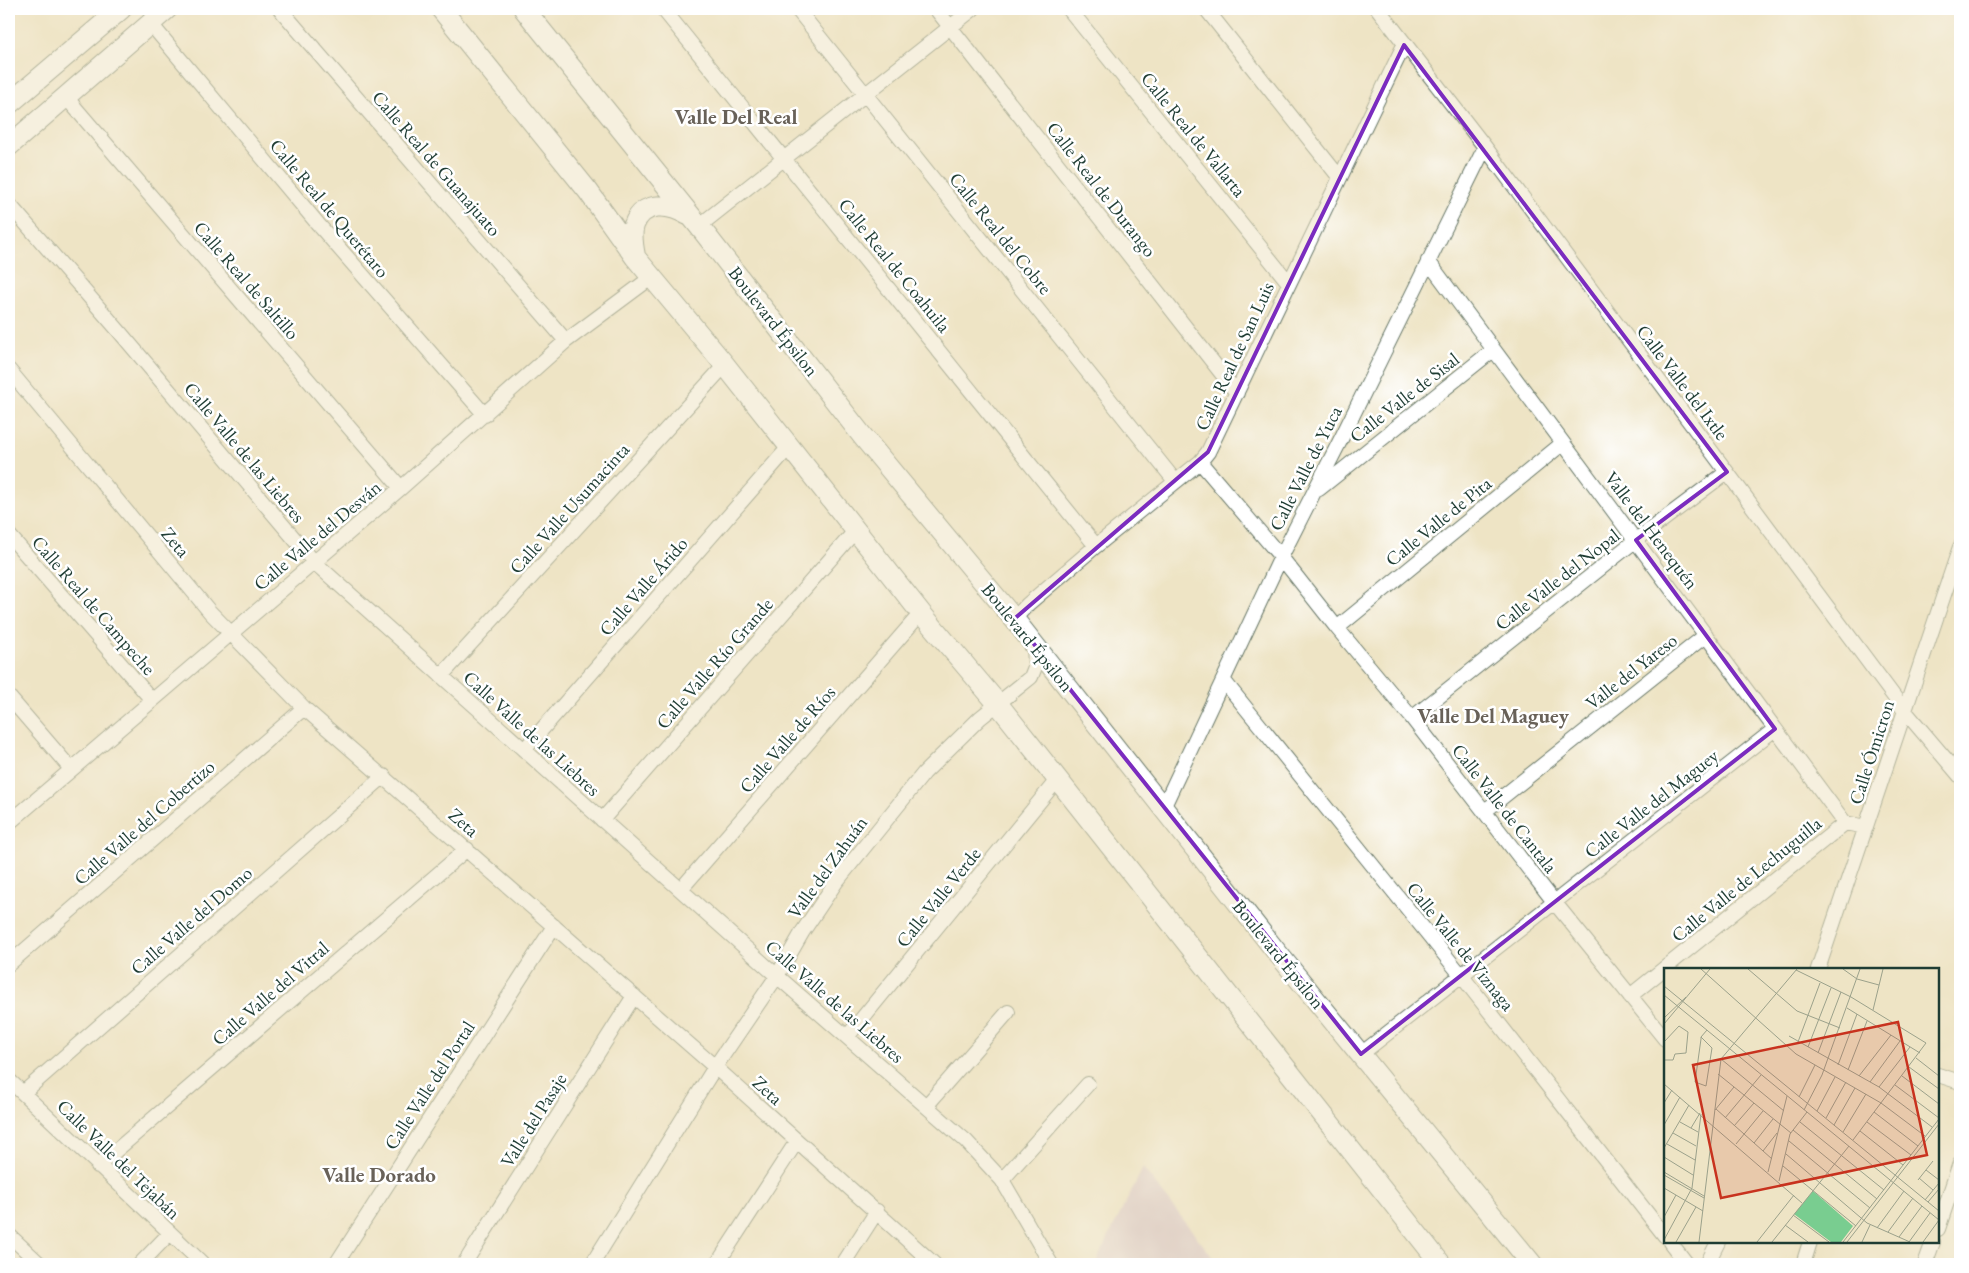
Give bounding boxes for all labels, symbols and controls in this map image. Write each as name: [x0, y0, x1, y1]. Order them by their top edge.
street label: Calle Real de Vallarta: [1135, 67, 1252, 202]
street label: Calle Real de Guanajuato: [366, 85, 507, 241]
district label: Valle Del Real: [675, 103, 797, 130]
street label: Calle Real de Durango: [1041, 117, 1162, 262]
street label: Calle Real de Querétaro: [264, 134, 395, 283]
street label: Calle Real del Cobre: [944, 167, 1058, 300]
street label: Calle Real de Coahuila: [833, 193, 957, 338]
street label: Calle Real de Saltillo: [188, 216, 305, 345]
street label: Boulevard Épsilon: [723, 261, 824, 382]
street label: Calle Real de San Luis: [1189, 278, 1280, 435]
street label: Calle Valle del Ixtle: [1631, 320, 1734, 445]
street label: Calle Valle de Sisal: [1344, 346, 1465, 448]
street label: Calle Valle de las Liebres: [179, 377, 311, 528]
street label: Calle Valle de Yuca: [1263, 401, 1348, 535]
street label: Calle Valle Usumacinta: [504, 437, 635, 579]
street label: Valle del Henequén: [1599, 466, 1704, 594]
street label: Calle Valle de Pita: [1380, 471, 1497, 572]
street label: Calle Valle del Desván: [248, 475, 386, 596]
street label: Zeta: [156, 522, 196, 563]
street label: Calle Valle del Nopal: [1490, 523, 1625, 636]
street label: Calle Real de Campeche: [26, 530, 161, 680]
street label: Calle Valle Árido: [593, 532, 693, 641]
street label: Boulevard Épsilon: [976, 578, 1079, 697]
street label: Calle Valle Río Grande: [650, 592, 778, 734]
street label: Valle del Yareso: [1580, 628, 1682, 715]
street label: Calle Valle de las Liebres: [458, 665, 605, 802]
street label: Calle Valle de Ríos: [734, 680, 841, 798]
street label: Calle Ómicron: [1843, 697, 1900, 808]
district label: Valle Del Maguey: [1417, 702, 1570, 729]
street label: Calle Valle de Cantala: [1446, 738, 1563, 879]
street label: Calle Valle del Maguey: [1579, 743, 1724, 864]
street label: Calle Valle del Cobertizo: [69, 754, 220, 891]
street label: Zeta: [443, 802, 484, 843]
street label: Valle del Zahuán: [782, 811, 873, 923]
street label: Calle Valle de Lechuguilla: [1666, 811, 1827, 948]
street label: Calle Valle Verde: [890, 842, 986, 953]
street label: Calle Valle del Domo: [125, 861, 257, 980]
street label: Calle Valle de Viznaga: [1401, 877, 1521, 1016]
street label: Boulevard Épsilon: [1227, 895, 1330, 1014]
street label: Calle Valle de las Liebres: [760, 934, 909, 1069]
street label: Calle Valle del Vitral: [207, 935, 334, 1051]
inset map: [1664, 968, 1939, 1243]
street label: Calle Valle del Portal: [378, 1016, 481, 1155]
street label: Valle del Pasaje: [495, 1068, 572, 1172]
street label: Zeta: [747, 1070, 788, 1111]
street label: Calle Valle del Tejabán: [51, 1094, 186, 1225]
district label: Valle Dorado: [322, 1161, 436, 1188]

